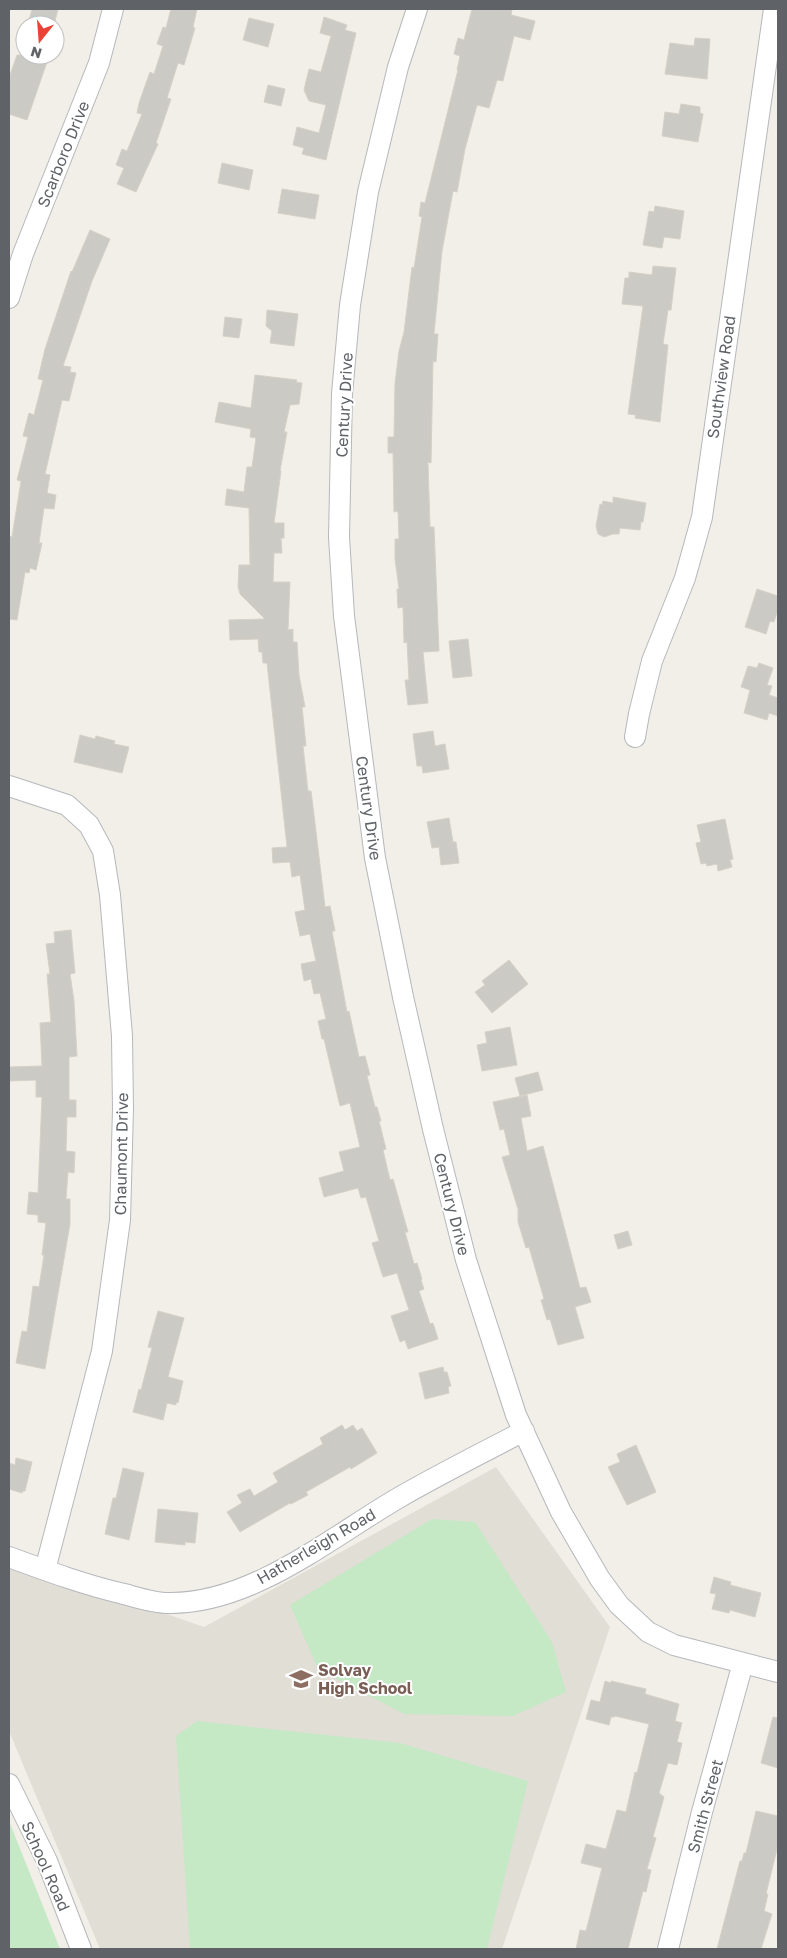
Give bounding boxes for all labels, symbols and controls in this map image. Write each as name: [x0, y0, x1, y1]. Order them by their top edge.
north arrow: [15, 15, 65, 65]
text: N: [28, 43, 44, 63]
street label: Scarboro Drive: [33, 98, 93, 210]
street label: Southview Road: [702, 314, 740, 440]
street label: Century Drive: [331, 352, 357, 458]
street label: Century Drive: [352, 754, 386, 862]
street label: Chaumont Drive: [110, 1092, 132, 1216]
street label: Century Drive: [430, 1151, 474, 1257]
street label: Hatherleigh Road: [253, 1504, 379, 1588]
place label: Solvay High School: [318, 1660, 413, 1698]
school or university icon: Solvay High School: [288, 1666, 314, 1692]
street label: Smith Street: [683, 1757, 727, 1855]
street label: School Road: [17, 1818, 75, 1914]

